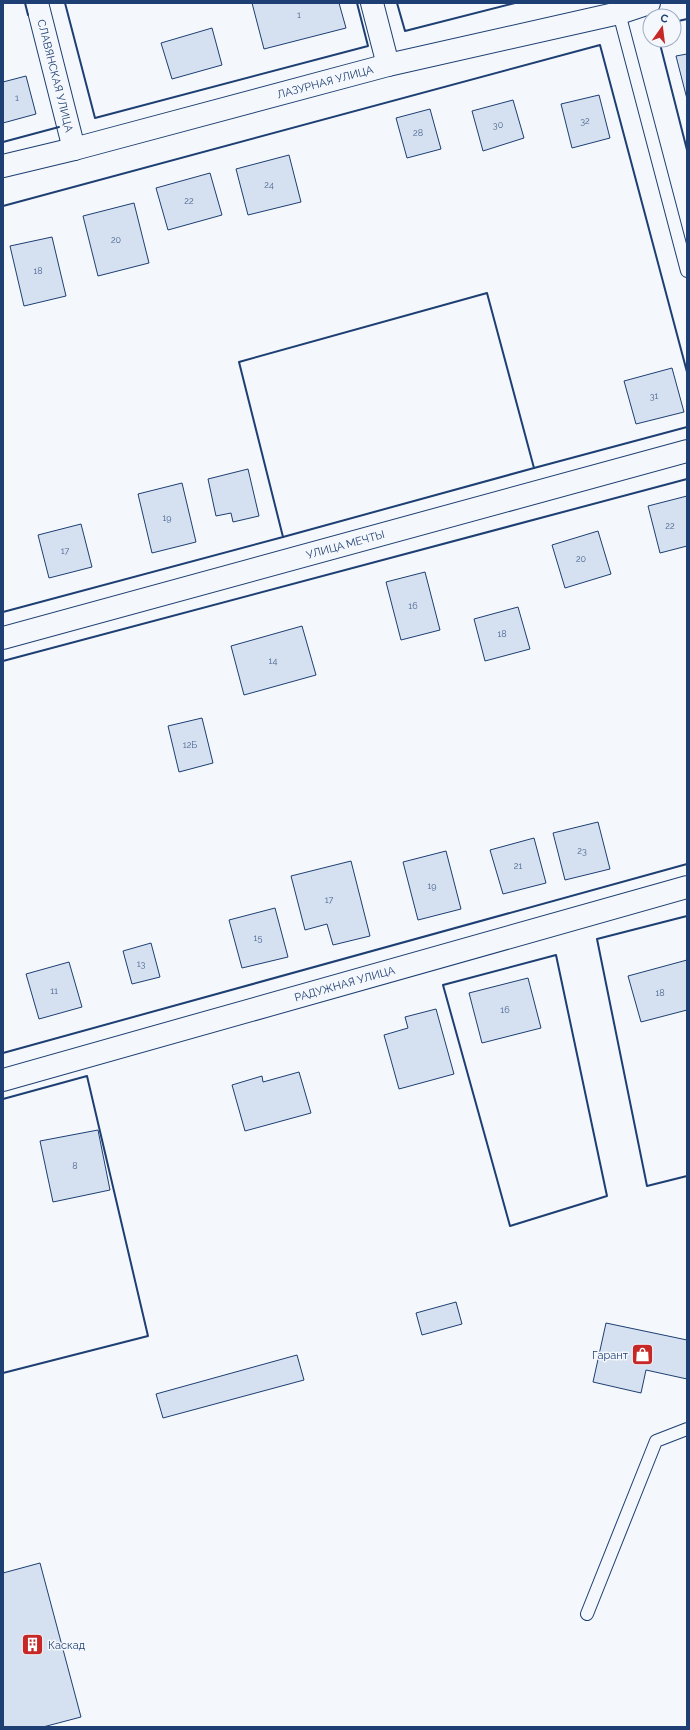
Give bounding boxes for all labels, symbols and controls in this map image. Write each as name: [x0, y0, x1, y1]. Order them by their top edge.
north arrow: [642, 8, 682, 48]
house number: 1: [297, 10, 301, 20]
text: С: [659, 12, 670, 26]
street label: СЛАВЯНСКАЯ УЛИЦА: [35, 18, 76, 134]
street label: ЛАЗУРНАЯ УЛИЦА: [276, 63, 375, 101]
house number: 1: [15, 93, 19, 103]
house number: 32: [580, 116, 590, 126]
house number: 30: [493, 120, 504, 130]
house number: 28: [413, 128, 423, 138]
house number: 24: [264, 180, 274, 190]
house number: 22: [184, 196, 194, 206]
house number: 20: [111, 235, 122, 245]
house number: 18: [33, 266, 43, 276]
house number: 31: [650, 391, 658, 401]
house number: 19: [162, 513, 172, 523]
house number: 22: [665, 521, 675, 531]
street label: УЛИЦА МЕЧТЫ: [305, 527, 386, 561]
house number: 17: [61, 546, 69, 556]
house number: 20: [576, 554, 587, 564]
house number: 16: [408, 601, 418, 611]
house number: 18: [497, 629, 507, 639]
house number: 14: [269, 656, 277, 666]
house number: 12Б: [183, 740, 197, 750]
house number: 23: [577, 846, 587, 856]
house number: 21: [514, 861, 522, 871]
house number: 19: [427, 881, 437, 891]
house number: 17: [325, 895, 333, 905]
house number: 15: [254, 933, 262, 943]
house number: 13: [137, 959, 146, 969]
street label: РАДУЖНАЯ УЛИЦА: [293, 963, 397, 1004]
house number: 11: [50, 986, 58, 996]
house number: 18: [655, 988, 665, 998]
house number: 16: [500, 1005, 510, 1015]
house number: 8: [72, 1161, 78, 1171]
shop icon: Гарант: [630, 1342, 656, 1368]
place label: Гарант: [592, 1349, 629, 1362]
building icon: Каскад: [19, 1632, 45, 1658]
place label: Каскад: [48, 1639, 86, 1652]

